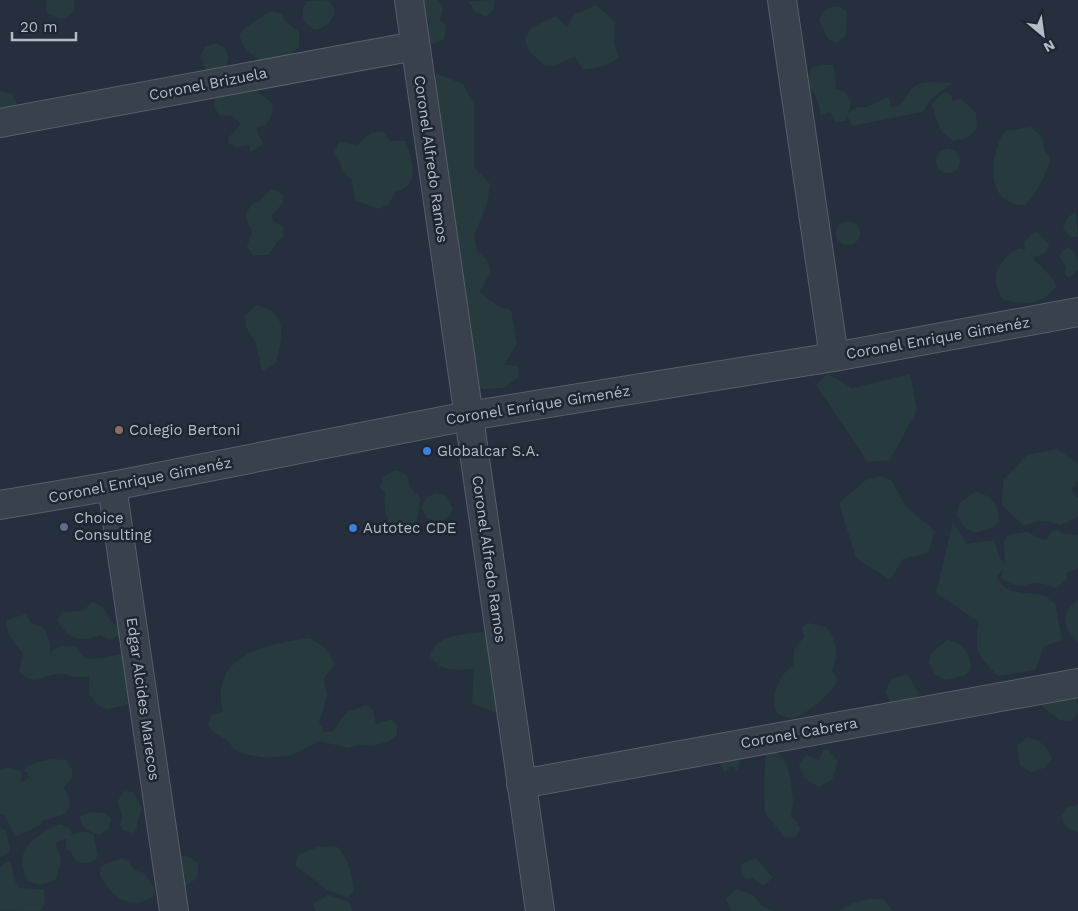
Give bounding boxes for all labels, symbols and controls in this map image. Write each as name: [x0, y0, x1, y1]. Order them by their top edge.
scale bar: [12, 10, 76, 42]
north arrow: [1018, 10, 1068, 60]
text: 20 m: [20, 18, 58, 36]
text: N: [1041, 37, 1058, 56]
street label: Coronel Brizuela: [147, 64, 269, 104]
street label: Coronel Alfredo Ramos: [410, 74, 452, 244]
street label: Coronel Enrique Gimenéz: [845, 313, 1031, 363]
street label: Coronel Enrique Gimenéz: [445, 382, 631, 428]
place label: Colegio Bertoni: [129, 421, 240, 439]
marker: Colegio Bertoni: [113, 424, 125, 436]
place label: Globalcar S.A.: [437, 442, 540, 460]
marker: Globalcar S.A.: [421, 445, 433, 457]
street label: Coronel Enrique Gimenéz: [47, 453, 233, 507]
street label: Coronel Alfredo Ramos: [468, 474, 510, 644]
place label: Choice Consulting: [74, 509, 152, 544]
place label: Autotec CDE: [363, 519, 456, 537]
marker: Choice Consulting: [58, 521, 70, 533]
marker: Autotec CDE: [347, 522, 359, 534]
street label: Edgar Alcides Marecos: [123, 616, 163, 782]
street label: Coronel Cabrera: [739, 714, 859, 752]

